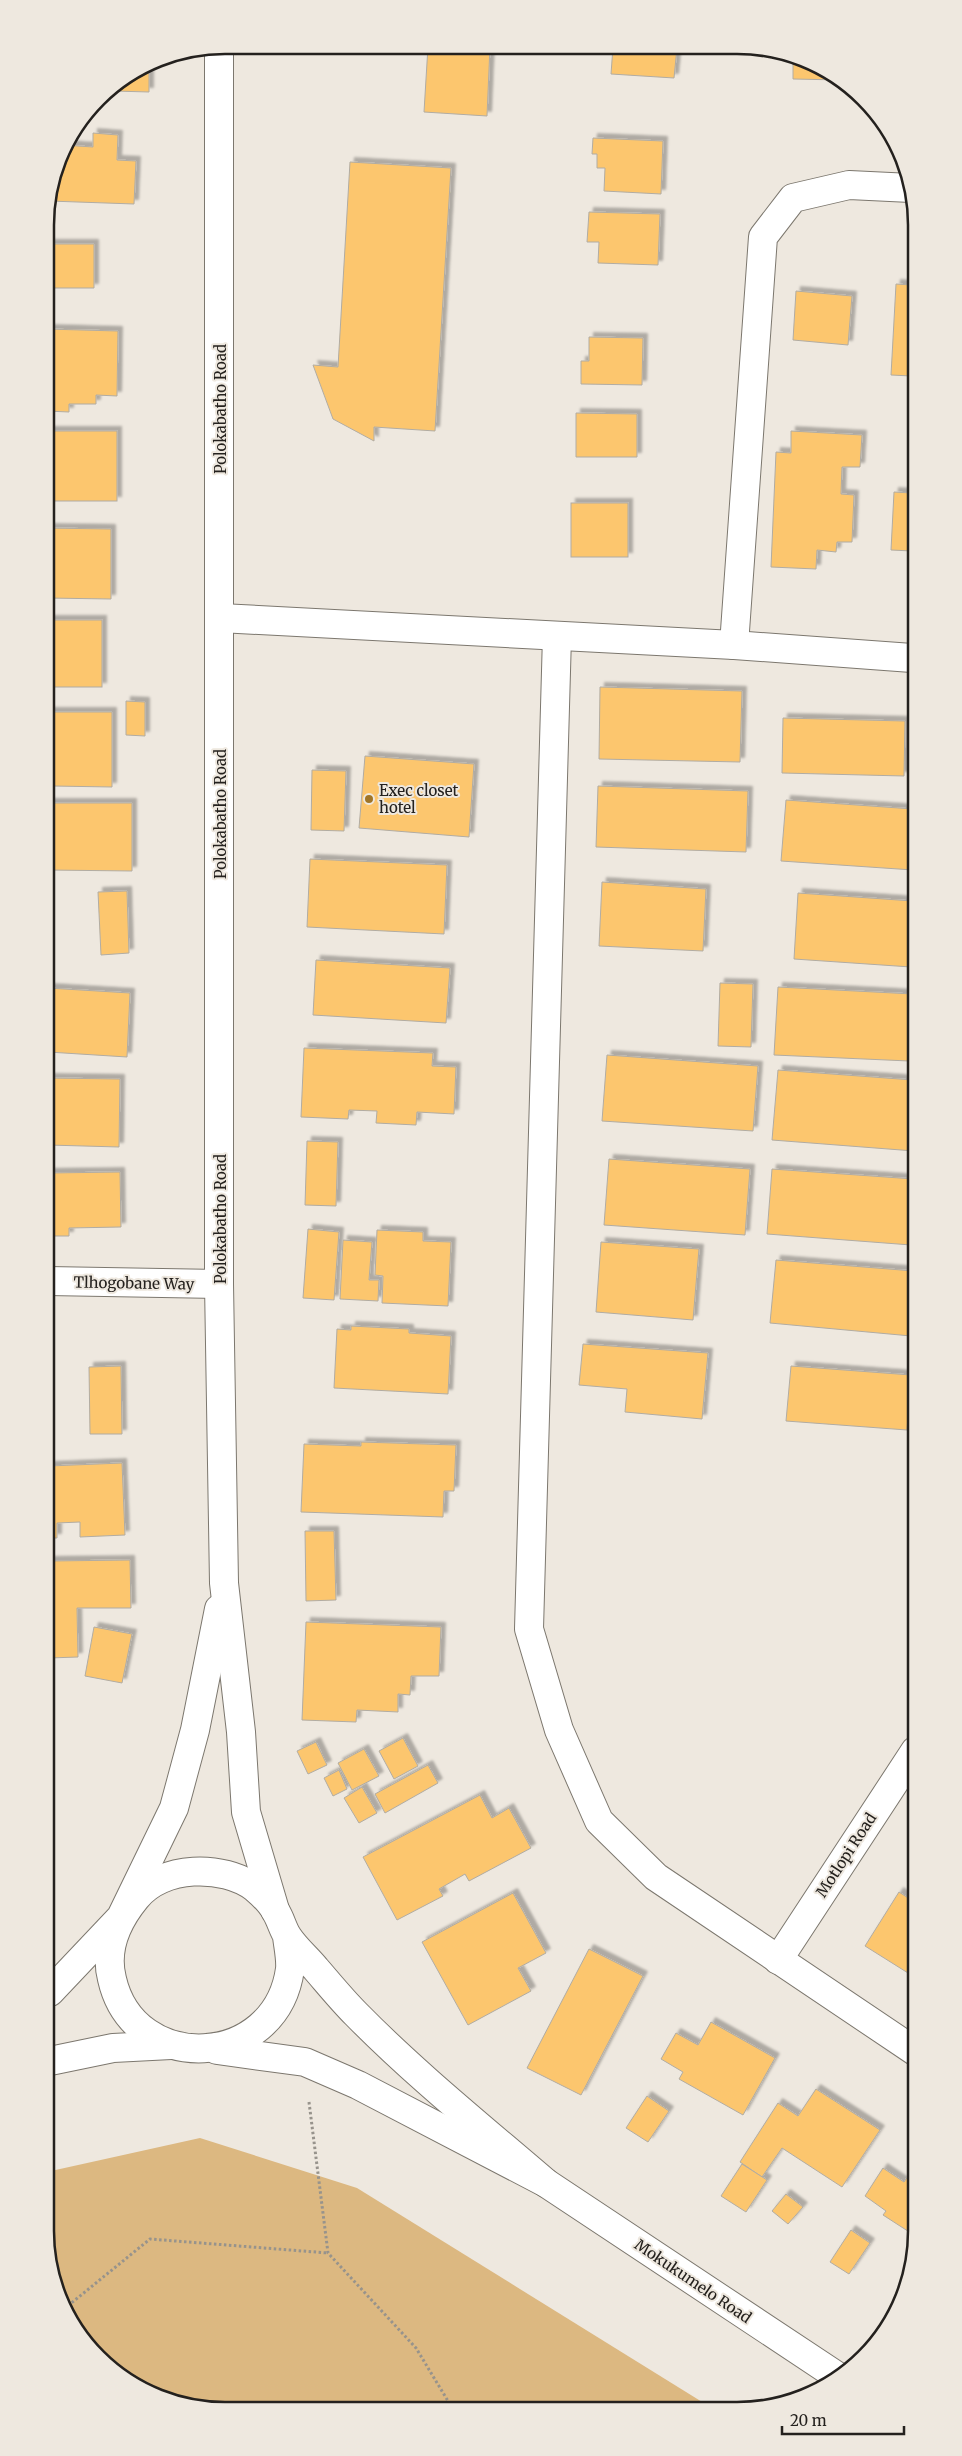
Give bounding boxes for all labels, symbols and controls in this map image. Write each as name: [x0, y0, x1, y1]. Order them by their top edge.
street label: Polokabatho Road: [211, 344, 230, 474]
street label: Polokabatho Road: [211, 749, 230, 879]
place label: Exec closet hotel: [379, 781, 459, 817]
marker: Exec closet hotel: [363, 793, 375, 805]
street label: Polokabatho Road: [211, 1154, 230, 1284]
street label: Tlhogobane Way: [73, 1272, 195, 1294]
street label: Motlopi Road: [812, 1809, 880, 1901]
street label: Mokukumelo Road: [631, 2235, 755, 2327]
scale bar: [782, 2404, 904, 2436]
text: 20 m: [790, 2411, 827, 2430]

